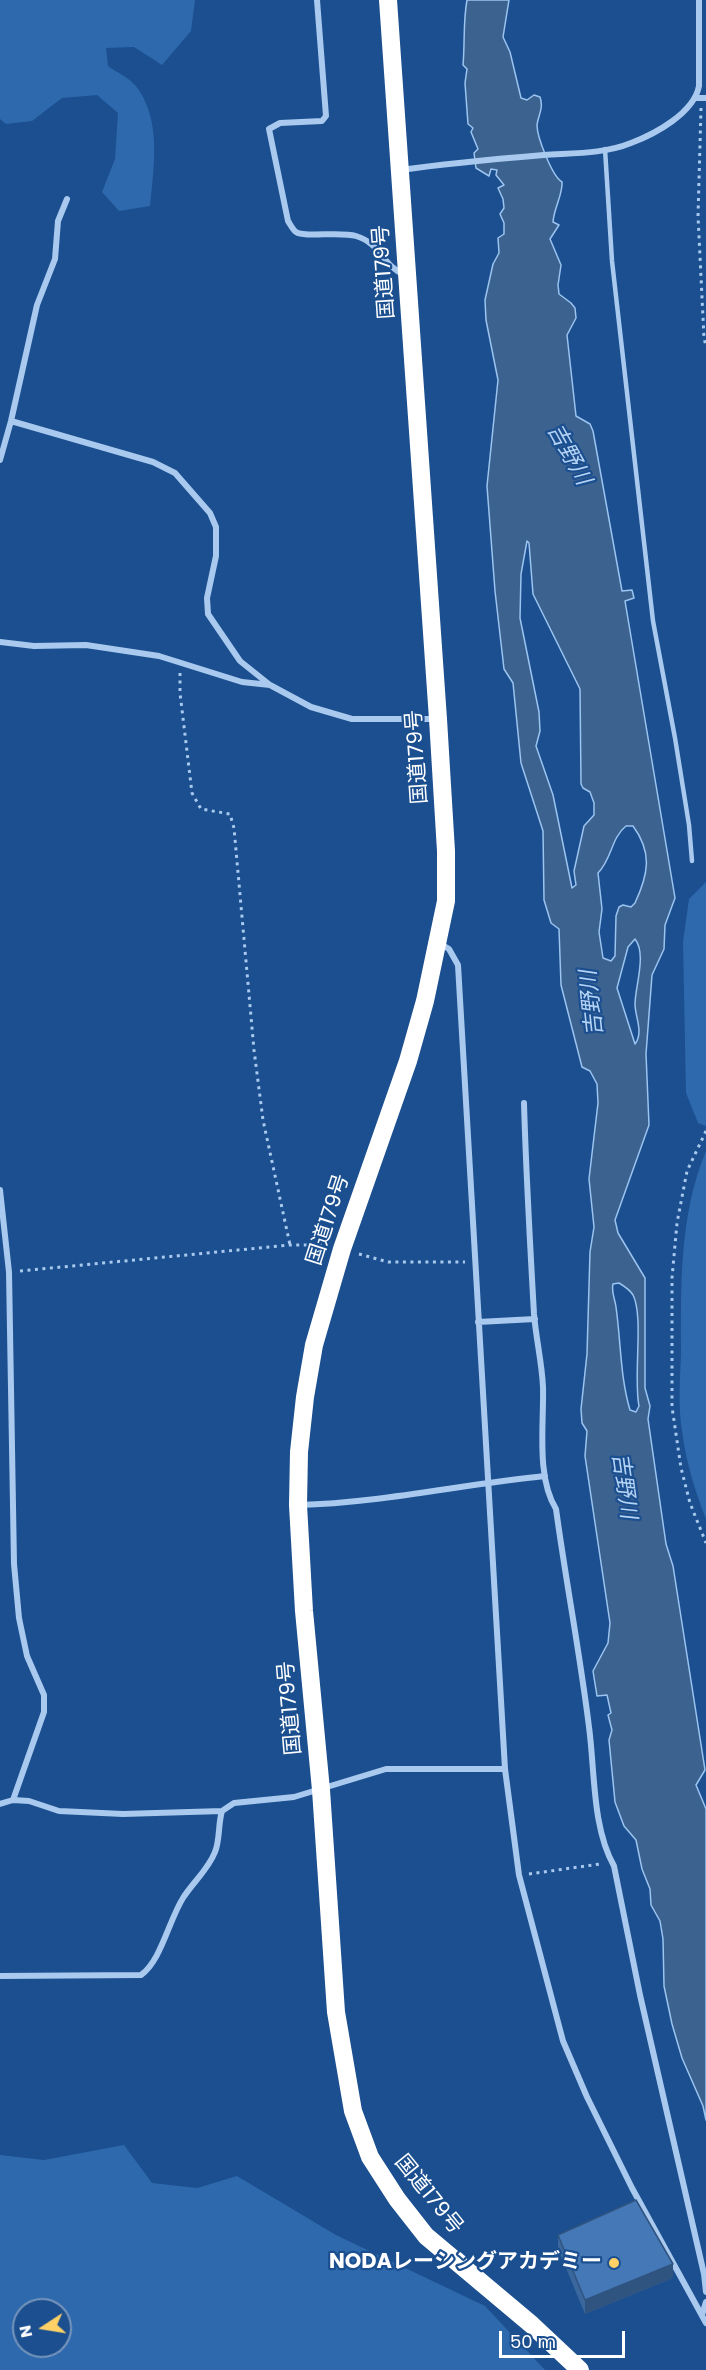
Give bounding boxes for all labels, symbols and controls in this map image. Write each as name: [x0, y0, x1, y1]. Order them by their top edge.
street label: 国道179号: [369, 224, 401, 320]
water label: 吉野川: [540, 420, 596, 490]
street label: 国道179号: [402, 709, 434, 805]
water label: 吉野川: [576, 969, 610, 1037]
street label: 国道179号: [302, 1171, 356, 1269]
water label: 吉野川: [605, 1451, 641, 1521]
street label: 国道179号: [274, 1660, 308, 1756]
street label: 国道179号: [388, 2150, 468, 2240]
place label: NODAレーシングアカデミー: [329, 2250, 602, 2276]
marker: NODAレーシングアカデミー: [607, 2256, 621, 2270]
north arrow: [12, 2298, 72, 2358]
scale bar: [502, 2319, 628, 2357]
text: N: [13, 2323, 38, 2340]
text: 50 m: [510, 2329, 556, 2354]

